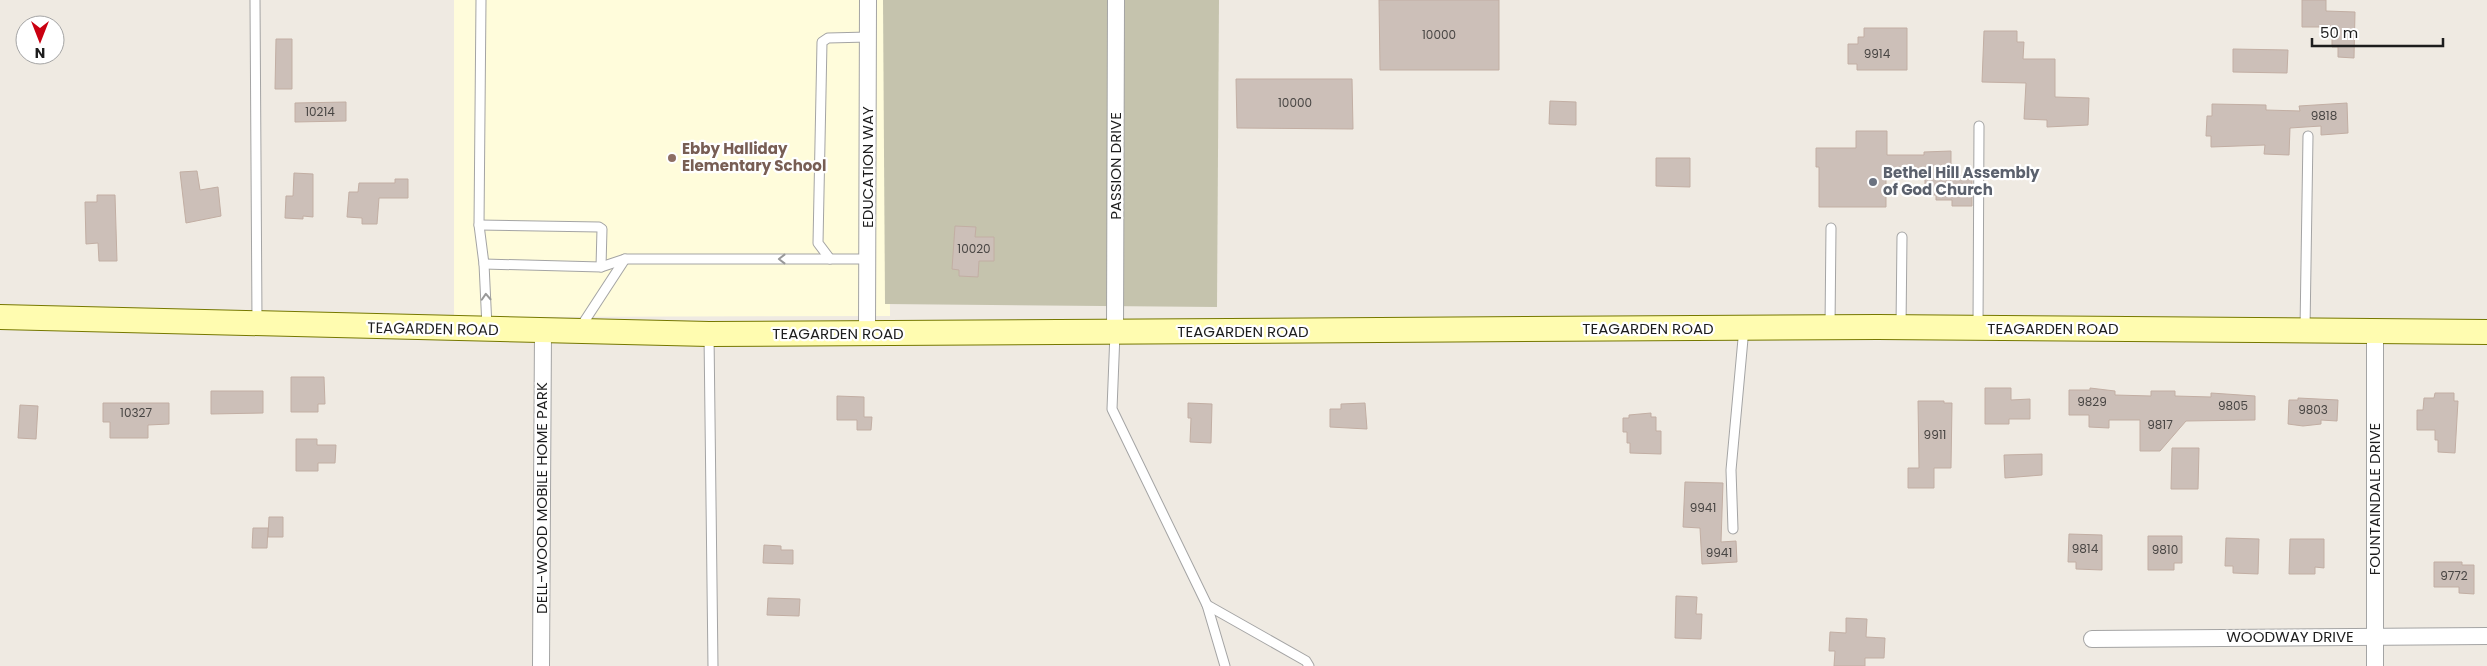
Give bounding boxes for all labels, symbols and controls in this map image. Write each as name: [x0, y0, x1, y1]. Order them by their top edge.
north arrow: [15, 15, 65, 65]
scale bar: [2312, 15, 2443, 47]
text: 50 m: [2320, 22, 2358, 43]
house number: 10000: [1422, 26, 1456, 43]
text: N: [35, 43, 45, 63]
house number: 9914: [1864, 45, 1891, 62]
house number: 10000: [1278, 94, 1312, 111]
house number: 10214: [305, 103, 335, 120]
street label: EDUCATION WAY: [857, 106, 878, 228]
house number: 9818: [2311, 107, 2337, 124]
street label: PASSION DRIVE: [1105, 112, 1126, 220]
place label: Ebby Halliday Elementary School: [682, 138, 826, 176]
marker: Ebby Halliday Elementary School: [666, 152, 678, 164]
place label: Bethel Hill Assembly of God Church: [1883, 162, 2040, 200]
marker: Bethel Hill Assembly of God Church: [1867, 176, 1879, 188]
house number: 10020: [957, 240, 991, 257]
one-way arrow: [777, 254, 785, 264]
one-way arrow: [480, 293, 491, 301]
street label: TEAGARDEN ROAD: [367, 317, 499, 340]
street label: TEAGARDEN ROAD: [1582, 318, 1714, 339]
street label: TEAGARDEN ROAD: [1987, 318, 2119, 339]
street label: TEAGARDEN ROAD: [1177, 321, 1309, 342]
street label: TEAGARDEN ROAD: [772, 323, 904, 344]
street label: DELL-WOOD MOBILE HOME PARK: [531, 382, 552, 614]
house number: 9829: [2077, 393, 2107, 410]
house number: 9805: [2218, 397, 2248, 414]
house number: 9803: [2298, 401, 2328, 418]
house number: 10327: [120, 404, 152, 421]
house number: 9817: [2147, 416, 2173, 433]
street label: FOUNTAINDALE DRIVE: [2364, 423, 2385, 575]
house number: 9911: [1924, 426, 1946, 443]
house number: 9941: [1690, 499, 1716, 516]
house number: 9814: [2072, 540, 2099, 557]
house number: 9810: [2152, 541, 2178, 558]
house number: 9941: [1706, 544, 1732, 561]
house number: 9772: [2440, 567, 2468, 584]
street label: WOODWAY DRIVE: [2226, 626, 2354, 647]

